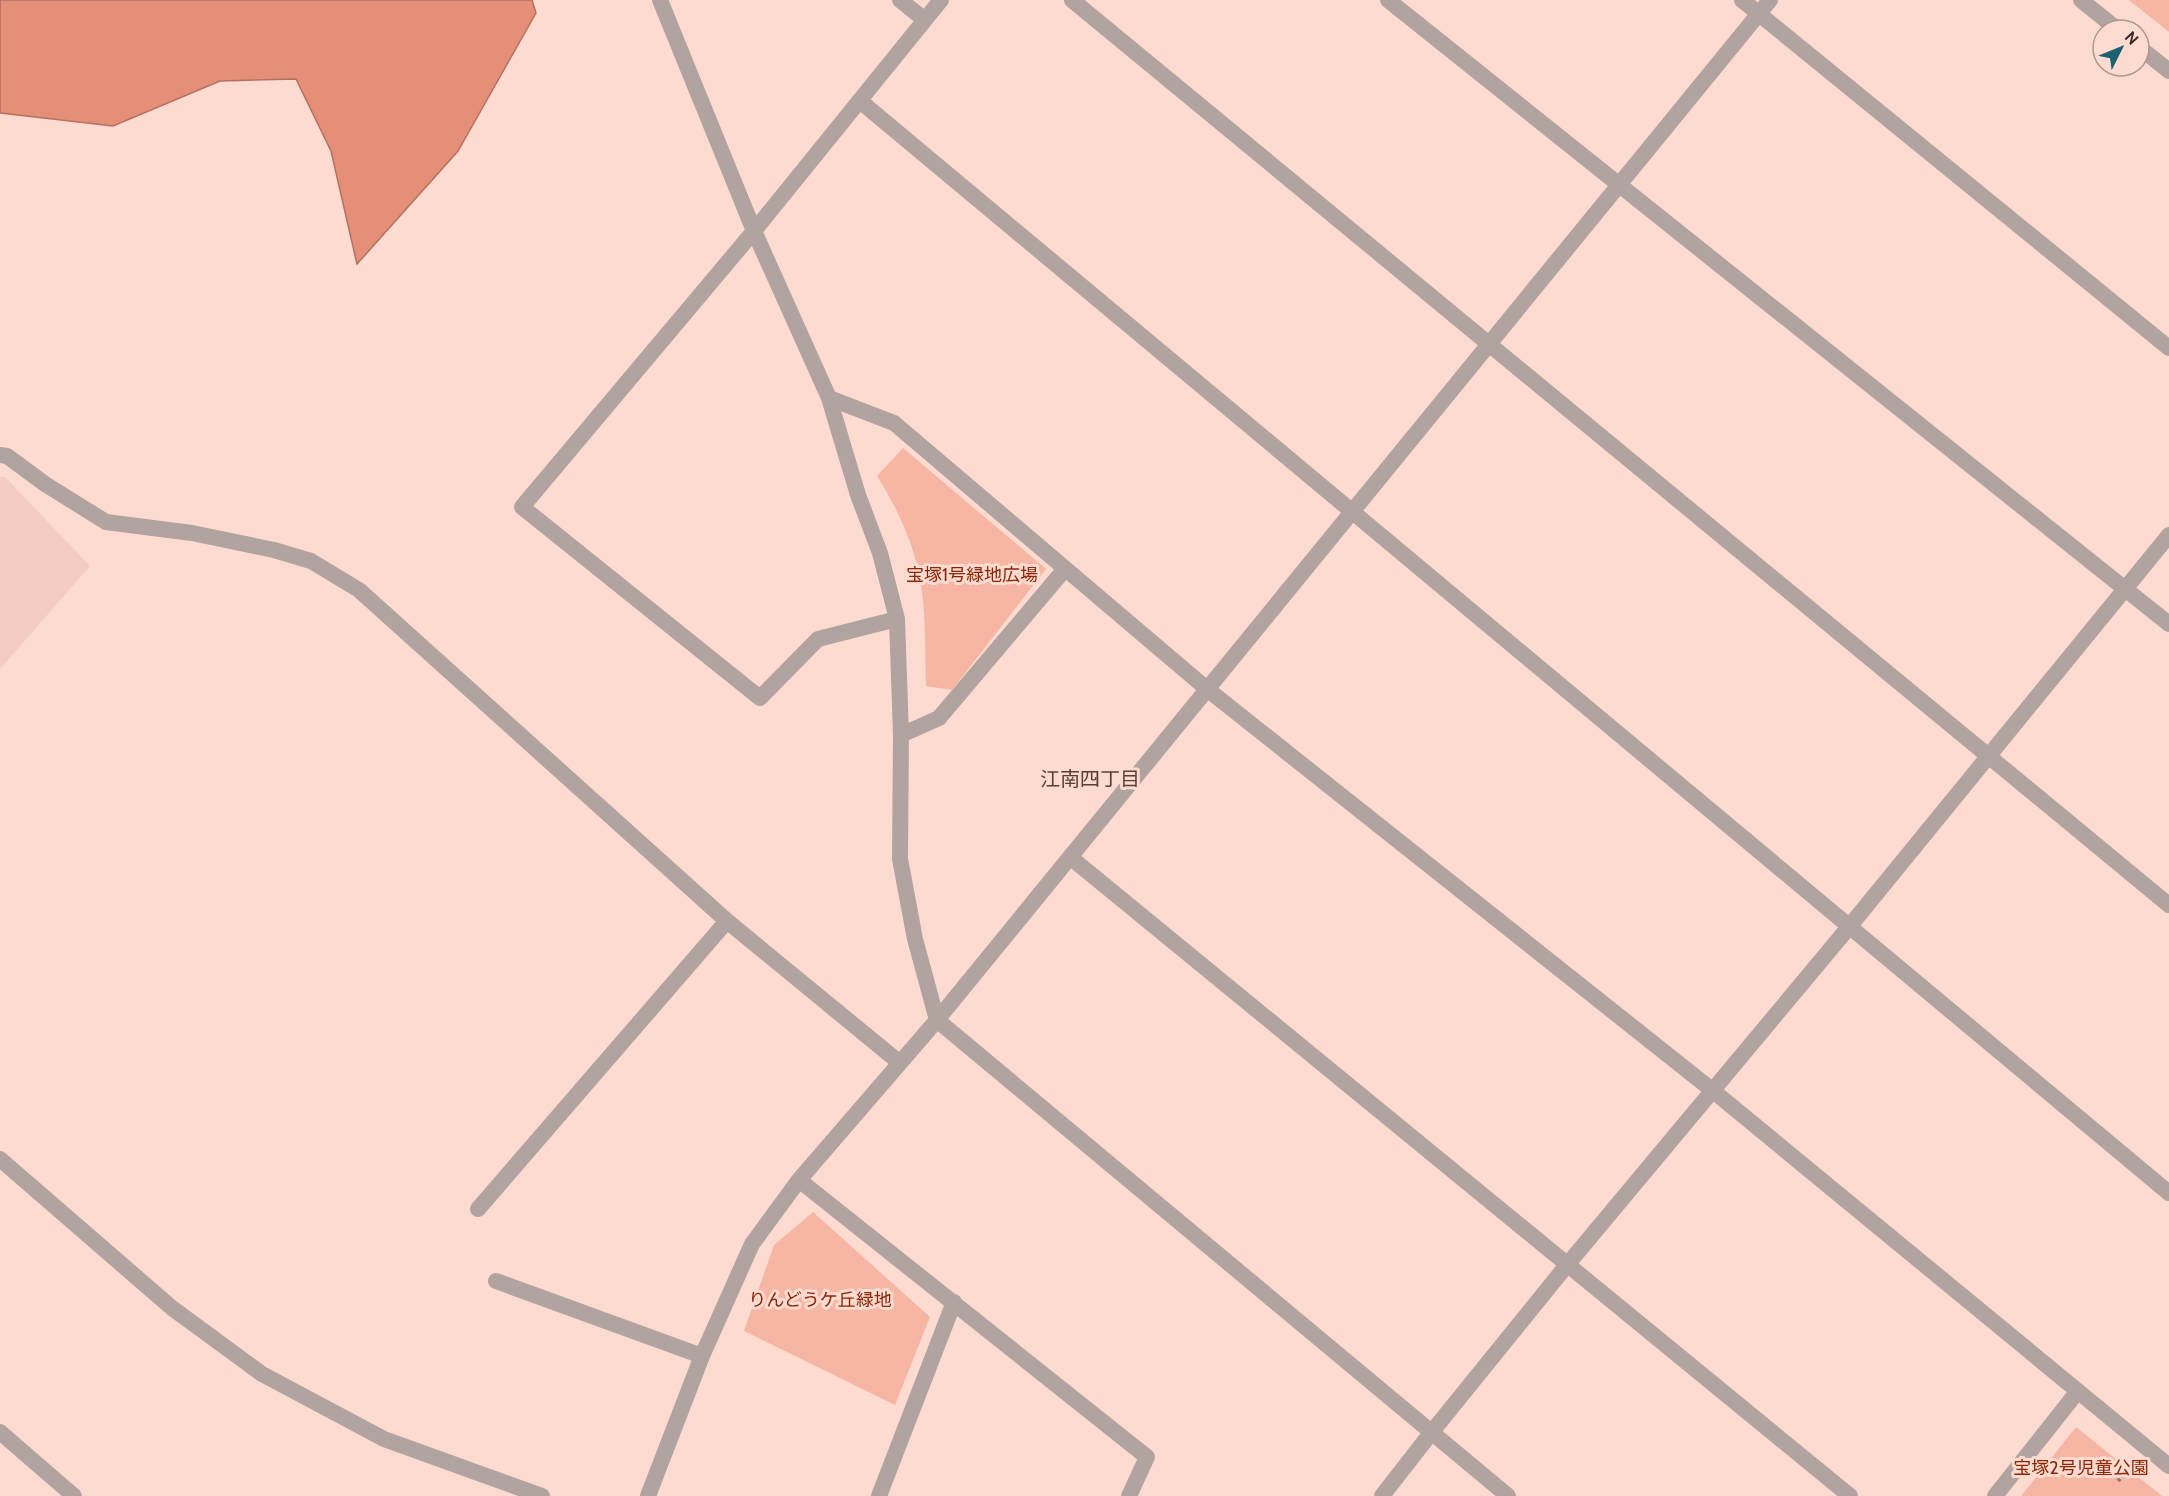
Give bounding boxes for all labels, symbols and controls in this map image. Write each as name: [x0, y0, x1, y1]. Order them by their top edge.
north arrow: [2091, 18, 2151, 78]
text: N: [2121, 27, 2142, 49]
park label: 宝塚1号緑地広場: [906, 564, 1038, 586]
district label: 江南四丁目: [1040, 767, 1140, 791]
park label: りんどうケ丘緑地: [748, 1289, 892, 1311]
park label: 宝塚2号児童公園: [2013, 1457, 2149, 1479]

